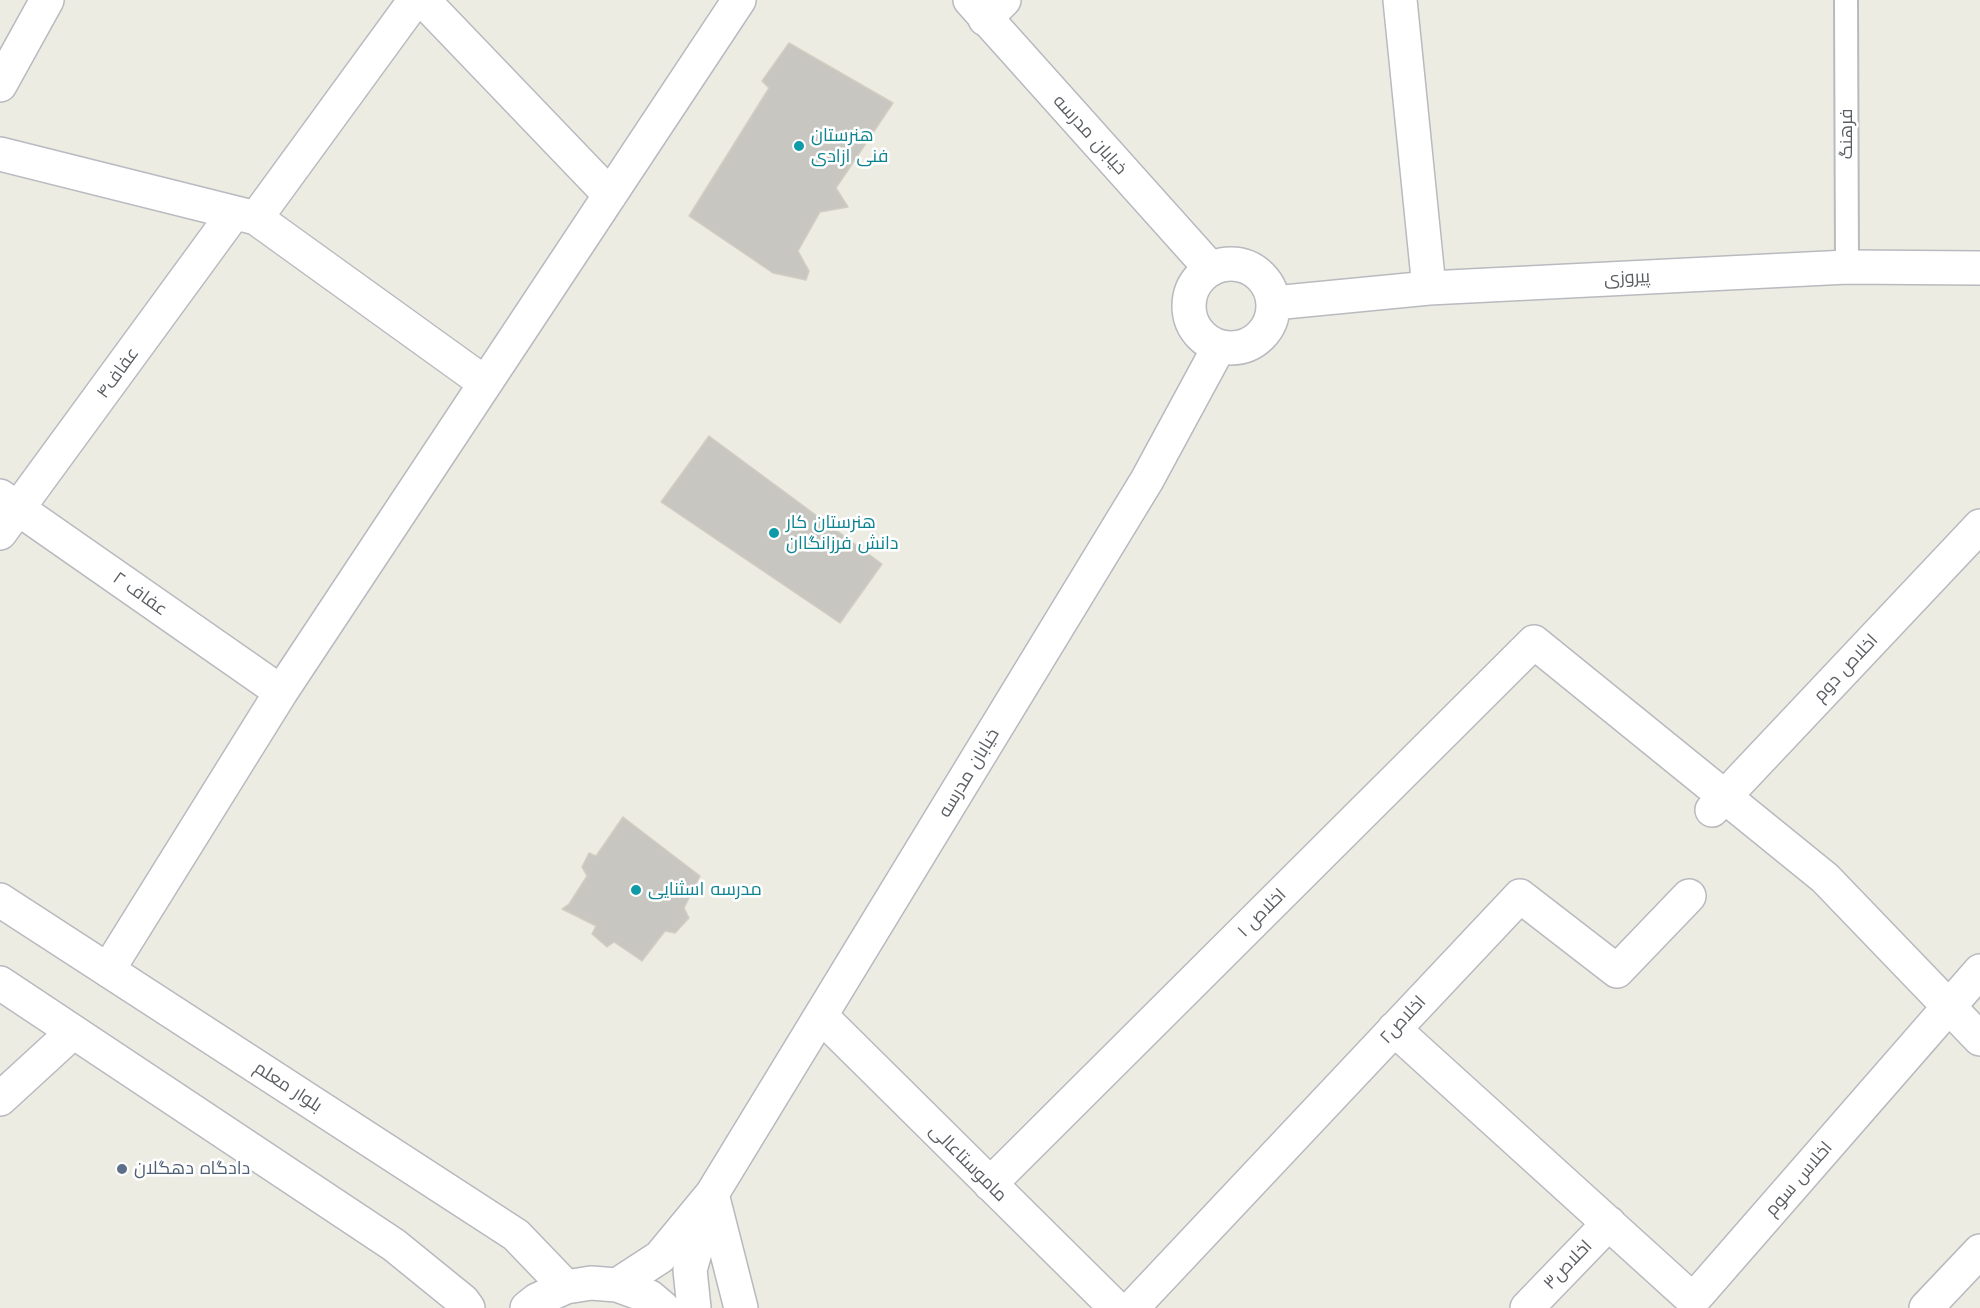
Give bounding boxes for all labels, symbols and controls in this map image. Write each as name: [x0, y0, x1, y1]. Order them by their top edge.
street label: خیابان مدرسه: [1049, 91, 1131, 179]
street label: فرهنگ: [1836, 109, 1858, 159]
place label: هنرستان فنی ازادی: [811, 125, 889, 168]
marker: هنرستان فنی ازادی: [792, 139, 806, 153]
street label: پیروزی: [1603, 266, 1651, 290]
street label: عفاف۴: [92, 343, 144, 403]
place label: هنرستان کار دانش فرزانگاان: [786, 512, 899, 554]
marker: هنرستان کار دانش فرزانگاان: [767, 526, 781, 540]
street label: عفاف ۲: [109, 567, 171, 621]
street label: اخلاص دوم: [1809, 630, 1883, 706]
street label: خیابان مدرسه: [934, 725, 1004, 821]
place label: مدرسه اسثنایی: [648, 879, 762, 901]
marker: مدرسه اسثنایی: [629, 883, 643, 897]
street label: اخلاص ۱: [1233, 884, 1291, 942]
street label: اخلاص۲: [1375, 991, 1431, 1049]
street label: بلوار معلم: [250, 1057, 326, 1117]
street label: ماموستاعالی: [925, 1120, 1011, 1206]
street label: اخلاس سوم: [1761, 1137, 1837, 1221]
place label: دادگاه دهگلان: [134, 1158, 250, 1180]
marker: دادگاه دهگلان: [115, 1162, 129, 1176]
street label: اخلاص۳: [1539, 1236, 1597, 1294]

